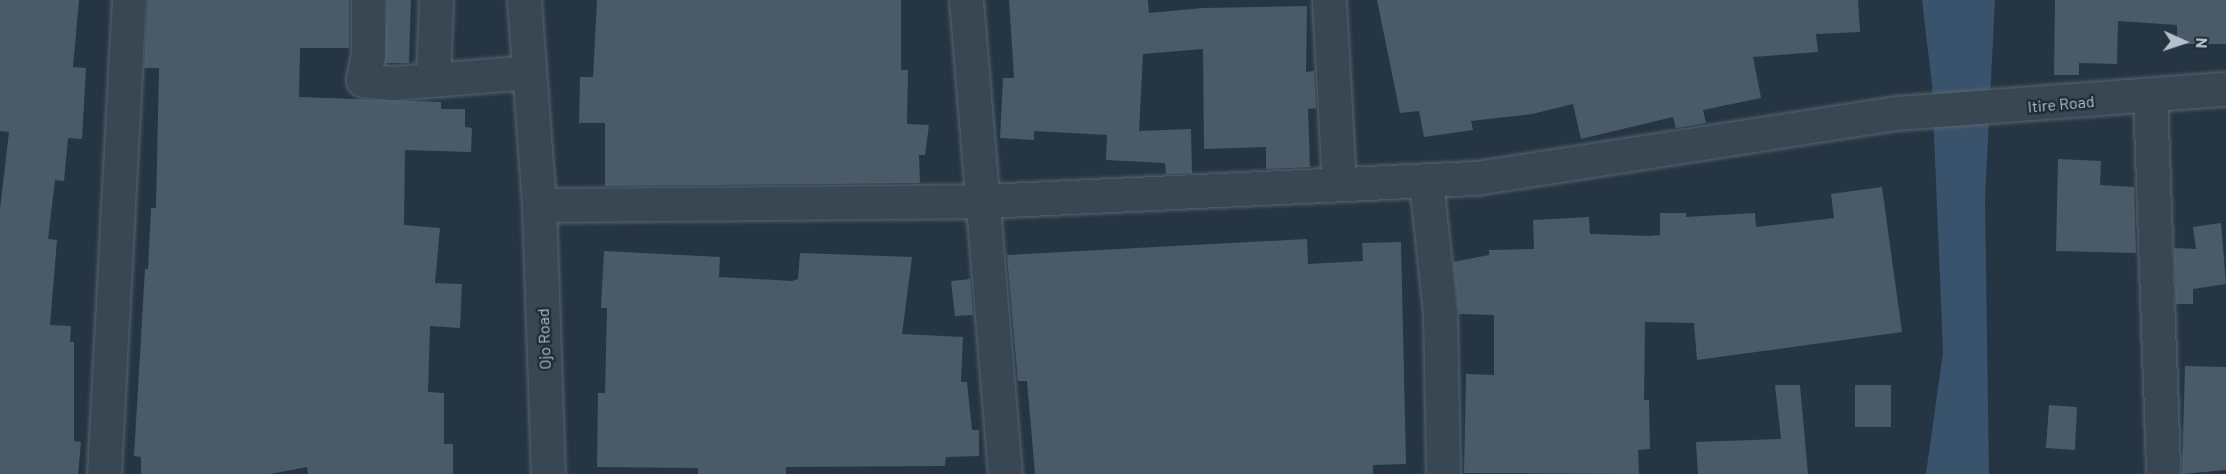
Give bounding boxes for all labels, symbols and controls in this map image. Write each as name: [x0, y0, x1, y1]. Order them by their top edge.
north arrow: [2154, 12, 2214, 72]
text: N: [2193, 37, 2212, 49]
street label: Itire Road: [2027, 92, 2095, 116]
street label: Ojo Road: [533, 308, 555, 370]

